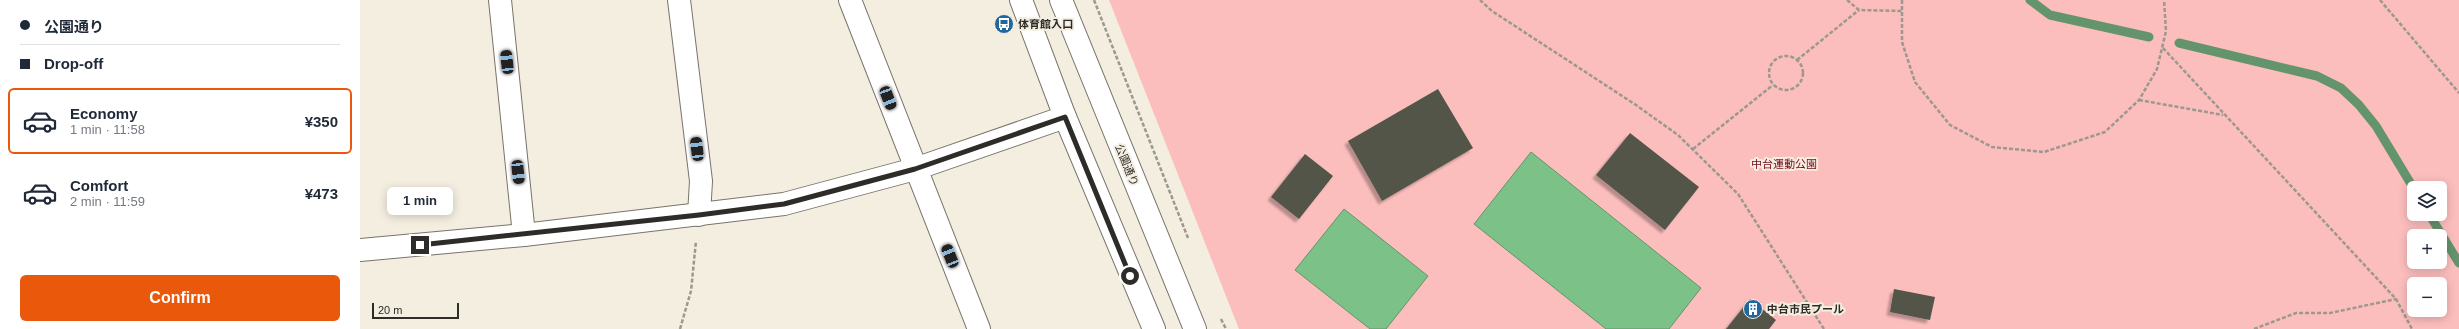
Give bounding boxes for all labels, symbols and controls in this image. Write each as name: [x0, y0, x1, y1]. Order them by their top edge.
bus stop icon: 体育館入口: [993, 13, 1015, 35]
text: 公園通り: [44, 18, 104, 35]
place label: 体育館入口: [1018, 18, 1073, 30]
car: [500, 49, 514, 75]
text: Drop-off: [44, 55, 103, 72]
car: [878, 85, 898, 111]
icon: car: [22, 103, 58, 139]
text: Economy: [70, 105, 138, 122]
text: ¥350: [305, 113, 338, 130]
text: 1 min · 11:58: [70, 122, 145, 137]
car: [690, 136, 704, 162]
street label: 公園通り: [1113, 142, 1141, 188]
park label: 中台運動公園: [1751, 158, 1817, 170]
car: [511, 159, 525, 185]
icon: car: [22, 175, 58, 211]
text: Comfort: [70, 177, 128, 194]
map controls: [2407, 181, 2447, 317]
button: layers: [2407, 181, 2447, 221]
text: ¥473: [305, 185, 338, 202]
callout: 1 min: [387, 187, 453, 215]
text: 1 min: [403, 193, 437, 208]
text: 2 min · 11:59: [70, 194, 145, 209]
button: +: [2407, 229, 2447, 269]
route end: [411, 236, 429, 254]
car: [940, 243, 960, 269]
route start: [1121, 267, 1139, 285]
button: Confirm: [20, 275, 340, 321]
button: −: [2407, 277, 2447, 317]
building icon: 中台市民プール: [1742, 298, 1764, 320]
scale bar: [372, 301, 459, 320]
place label: 中台市民プール: [1767, 303, 1844, 315]
text: 20 m: [378, 304, 402, 316]

